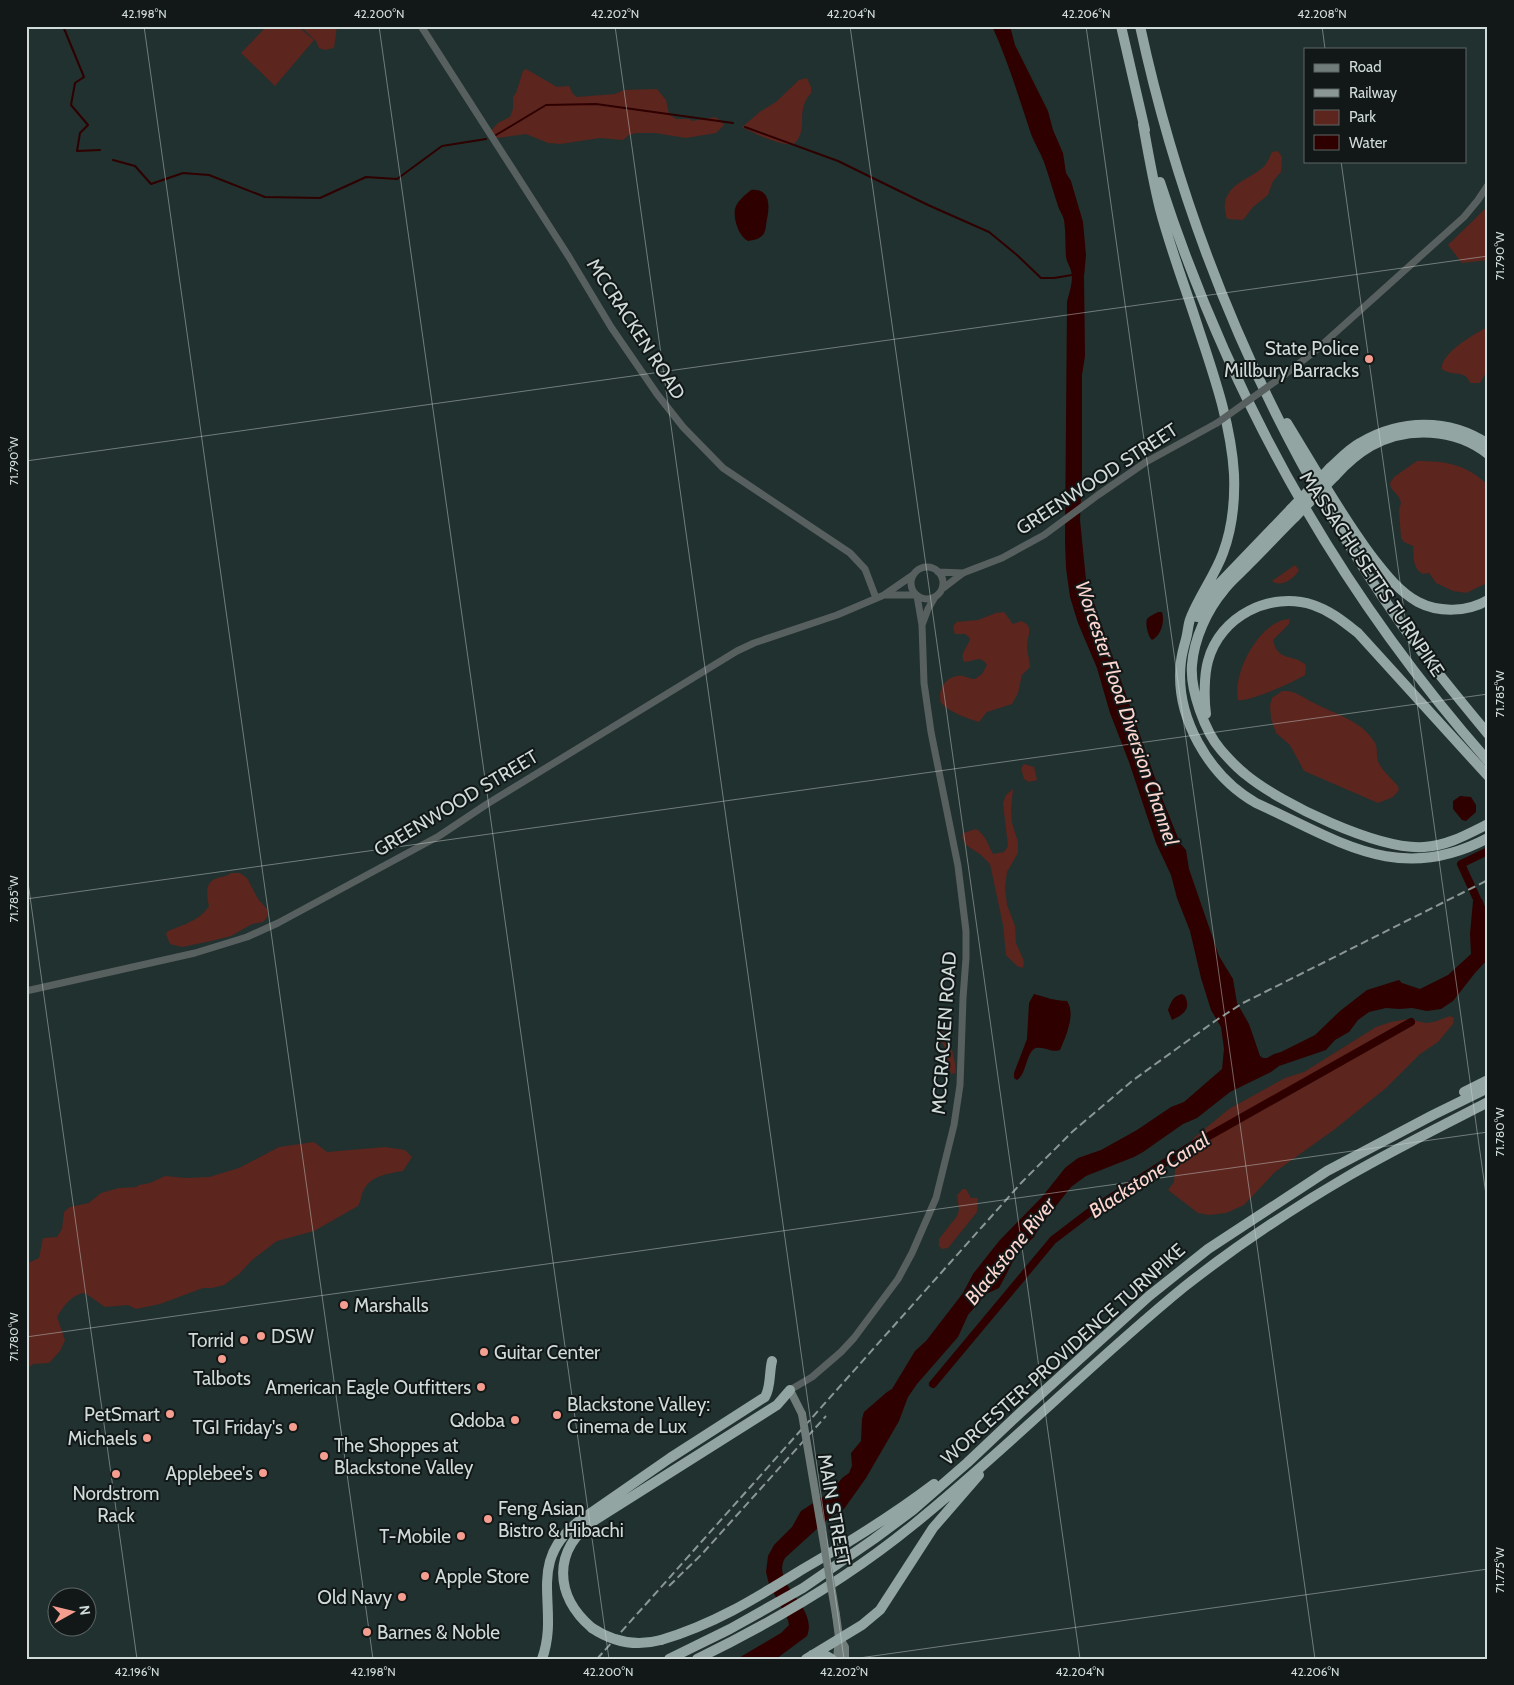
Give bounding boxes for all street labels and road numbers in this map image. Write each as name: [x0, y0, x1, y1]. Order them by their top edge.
street label: MCCRACKEN ROAD: [582, 254, 690, 404]
street label: GREENWOOD STREET: [1012, 418, 1182, 540]
street label: MASSACHUSETTS TURNPIKE: [1295, 467, 1449, 681]
street label: GREENWOOD STREET: [370, 745, 542, 861]
street label: MCCRACKEN ROAD: [927, 950, 961, 1115]
street label: WORCESTER-PROVIDENCE TURNPIKE: [936, 1238, 1190, 1470]
street label: MAIN STREET: [813, 1452, 855, 1568]

